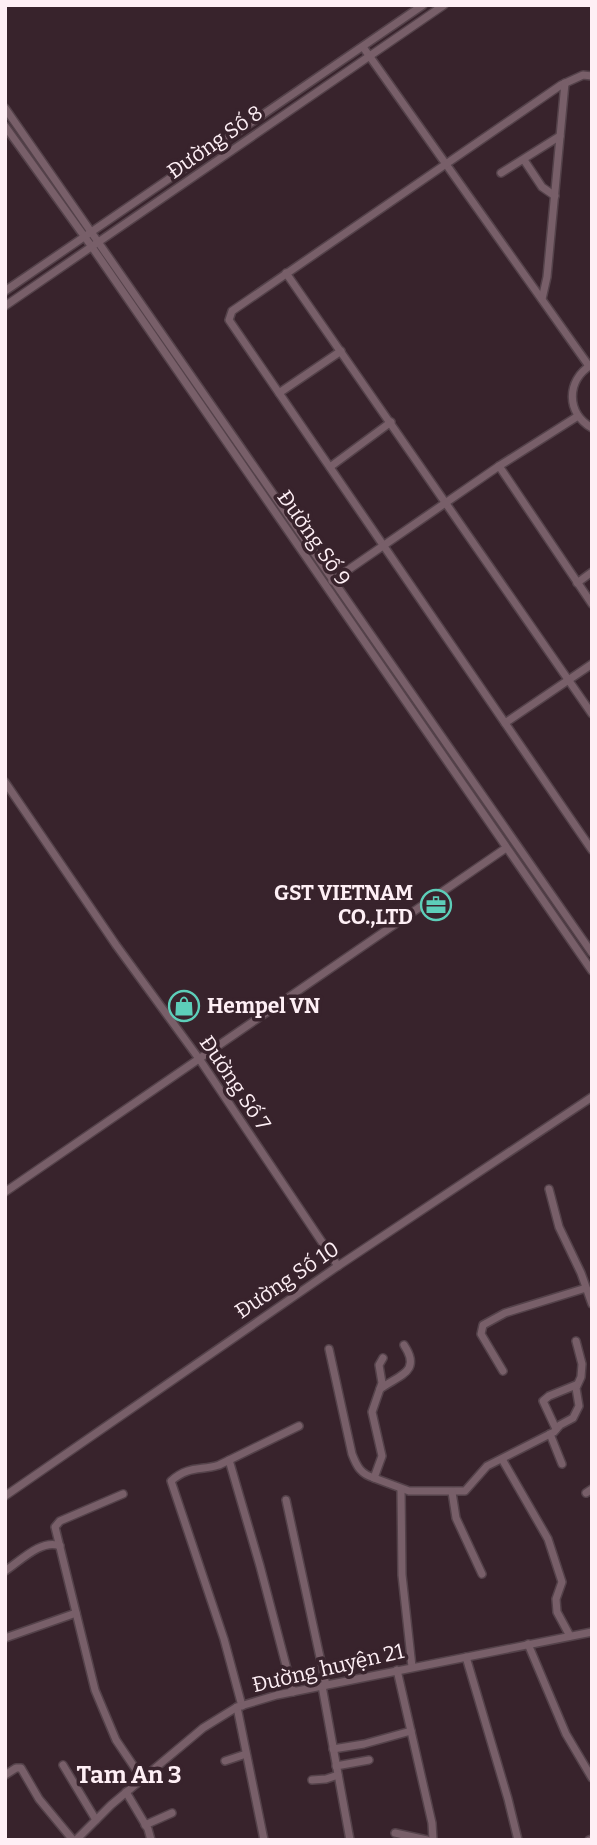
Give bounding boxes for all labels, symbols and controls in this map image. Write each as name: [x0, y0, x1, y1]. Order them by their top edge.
street label: Đường Số 8: [162, 100, 268, 184]
street label: Đường Số 9: [272, 485, 356, 591]
place label: GST VIETNAM CO.,LTD: [274, 880, 413, 930]
office icon: GST VIETNAM CO.,LTD: [419, 888, 453, 922]
shop icon: Hempel VN: [167, 989, 201, 1023]
place label: Hempel VN: [207, 993, 320, 1019]
street label: Đường Số 7: [194, 1031, 276, 1136]
street label: Đường Số 10: [230, 1236, 344, 1324]
street label: Đường huyện 21: [250, 1638, 407, 1698]
district label: Tam An 3: [77, 1761, 181, 1789]

